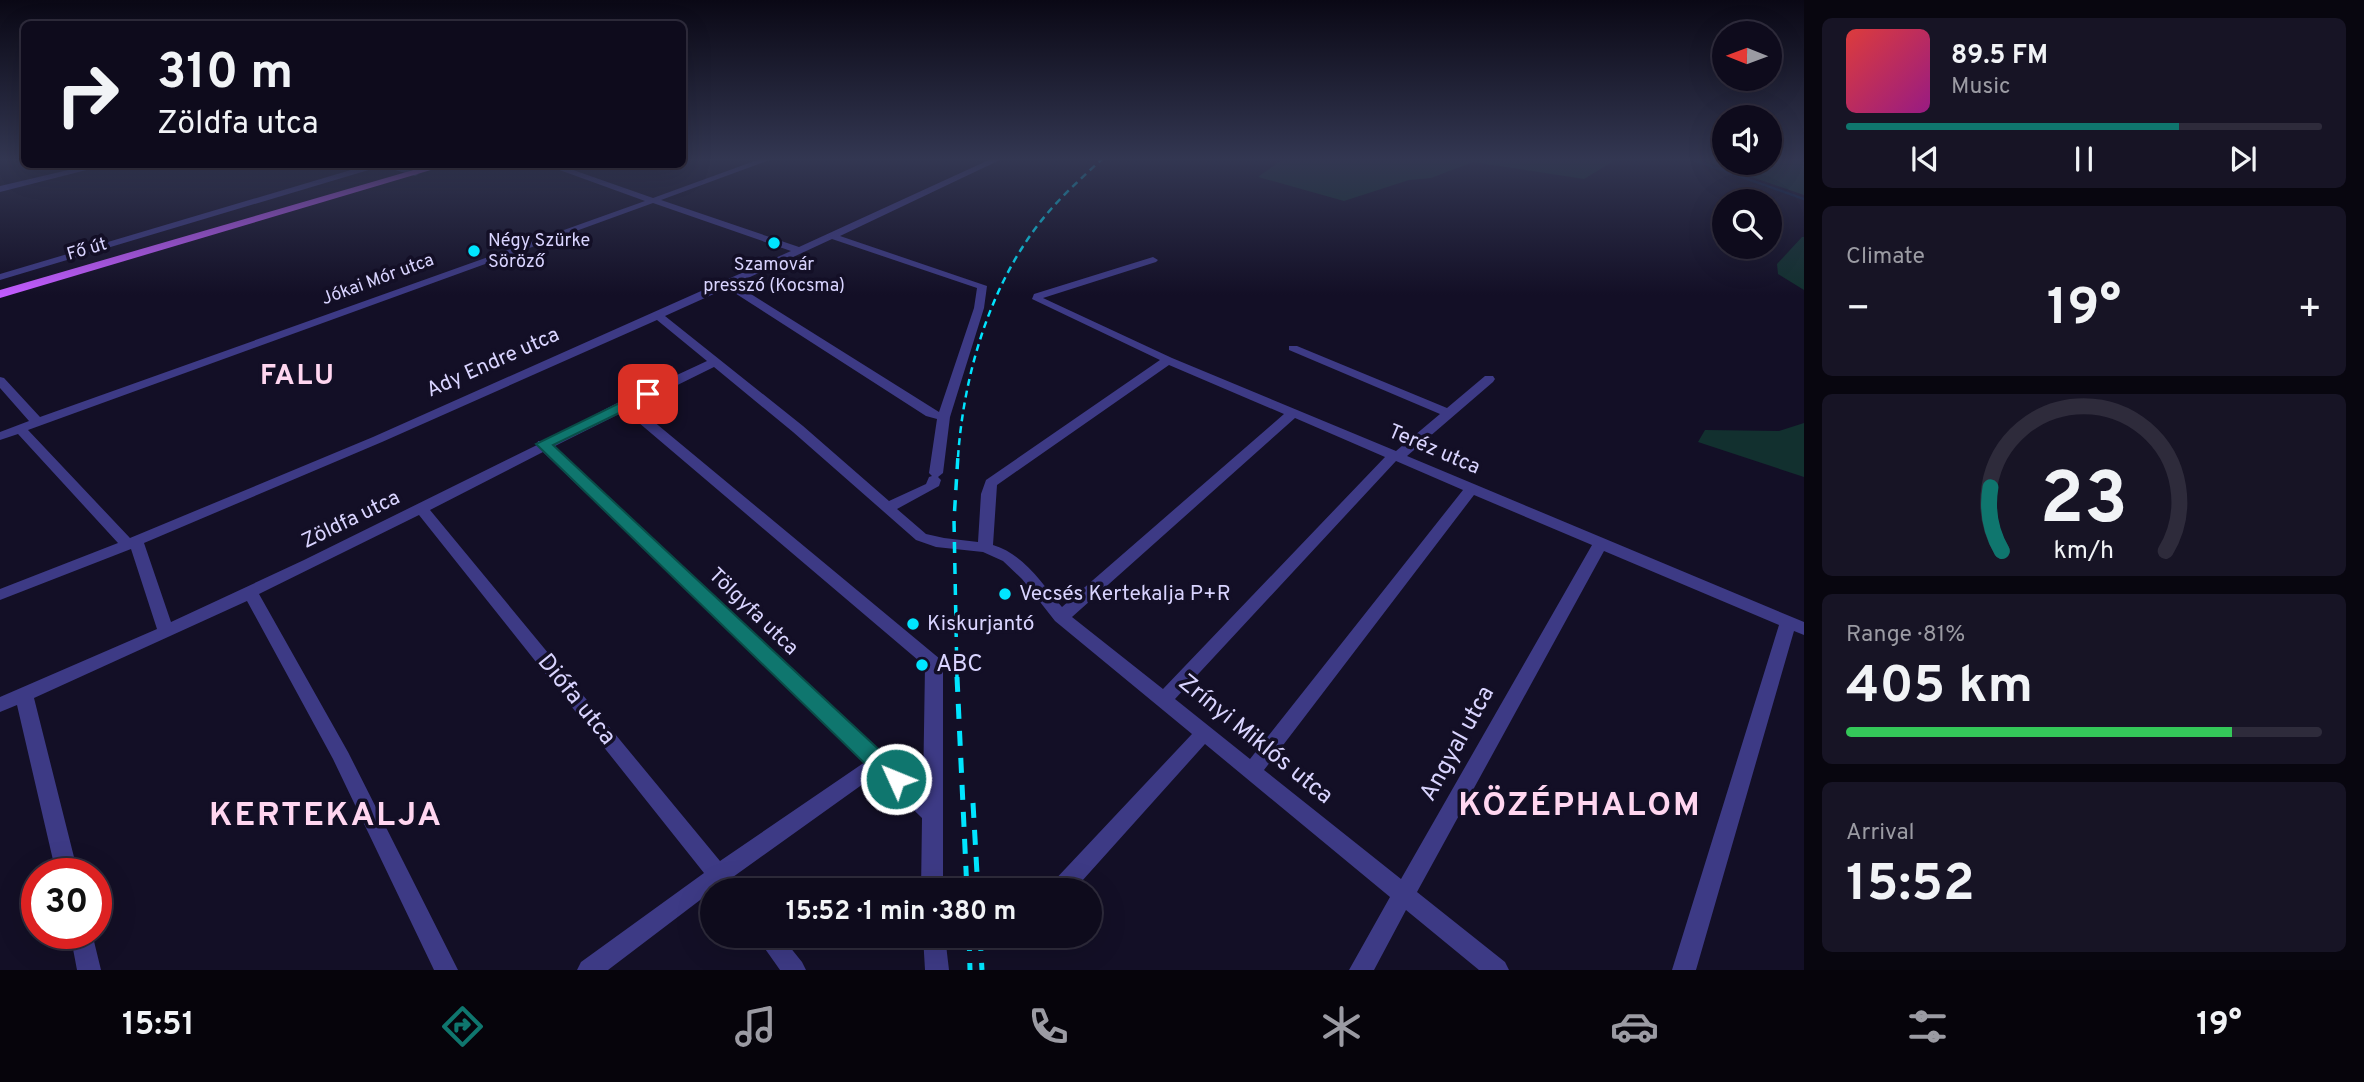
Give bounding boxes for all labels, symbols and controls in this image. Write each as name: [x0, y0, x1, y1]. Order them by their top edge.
north arrow: [1712, 21, 1782, 91]
map controls: [1712, 21, 1782, 259]
text: 89.5 FM: [1951, 40, 2048, 73]
text: 310 m: [157, 44, 293, 106]
icon: right: [42, 49, 133, 140]
text: Music: [1951, 73, 2011, 102]
text: Zöldfa utca: [157, 105, 319, 145]
button: sound: [1712, 105, 1782, 175]
icon: previous: [1906, 140, 1944, 178]
icon: pause: [2065, 140, 2103, 178]
icon: next: [2224, 140, 2262, 178]
button: search: [1712, 189, 1782, 259]
place label: Négy Szürke Söröző: [488, 230, 590, 274]
street label: Fő út: [64, 233, 110, 267]
marker: Szamovár presszó (Kocsma): [766, 235, 782, 251]
marker: Négy Szürke Söröző: [466, 243, 482, 259]
text: Climate: [1846, 243, 1925, 272]
street label: Jókai Mór utca: [319, 249, 437, 311]
place label: Szamovár presszó (Kocsma): [703, 254, 845, 298]
text: 19°: [2047, 277, 2121, 343]
text: −: [1846, 286, 1871, 335]
text: +: [2297, 286, 2322, 335]
street label: Ady Endre utca: [422, 322, 564, 404]
district label: FALU: [260, 359, 336, 395]
pin: [618, 364, 678, 424]
icon: arrive: [629, 375, 667, 413]
street label: Teréz utca: [1384, 419, 1484, 481]
text: 23: [2040, 457, 2128, 549]
street label: Zöldfa utca: [297, 485, 405, 555]
text: km/h: [2054, 536, 2114, 568]
street label: Tölgyfa utca: [702, 562, 804, 662]
place label: Vecsés Kertekalja P+R: [1019, 581, 1231, 608]
marker: Vecsés Kertekalja P+R: [997, 586, 1013, 602]
place label: Kiskurjantó: [927, 611, 1035, 638]
marker: Kiskurjantó: [905, 616, 921, 632]
text: Range · 81%: [1846, 621, 1965, 650]
street label: Diófa utca: [530, 648, 622, 752]
place label: ABC: [936, 650, 983, 680]
text: 405 km: [1846, 655, 2033, 721]
marker: ABC: [914, 657, 930, 673]
street label: Zrínyi Miklós utca: [1172, 668, 1338, 812]
street label: Angyal utca: [1414, 681, 1502, 807]
position arrow: [859, 742, 933, 816]
district label: KÖZÉPHALOM: [1458, 785, 1702, 828]
district label: KERTEKALJA: [209, 796, 443, 838]
text: Arrival: [1846, 819, 1915, 848]
text: 15:52: [1846, 853, 1975, 919]
speed limit sign: 30: [21, 858, 112, 949]
text: 15:52 · 1 min · 380 m: [786, 896, 1016, 929]
icon: directions: [438, 1002, 487, 1051]
icon: music: [731, 1002, 780, 1051]
icon: phone: [1024, 1002, 1073, 1051]
icon: climate: [1317, 1002, 1366, 1051]
icon: car: [1610, 1002, 1659, 1051]
icon: filters: [1903, 1002, 1952, 1051]
text: 15:51: [122, 1006, 194, 1046]
text: 19°: [2196, 1006, 2242, 1046]

